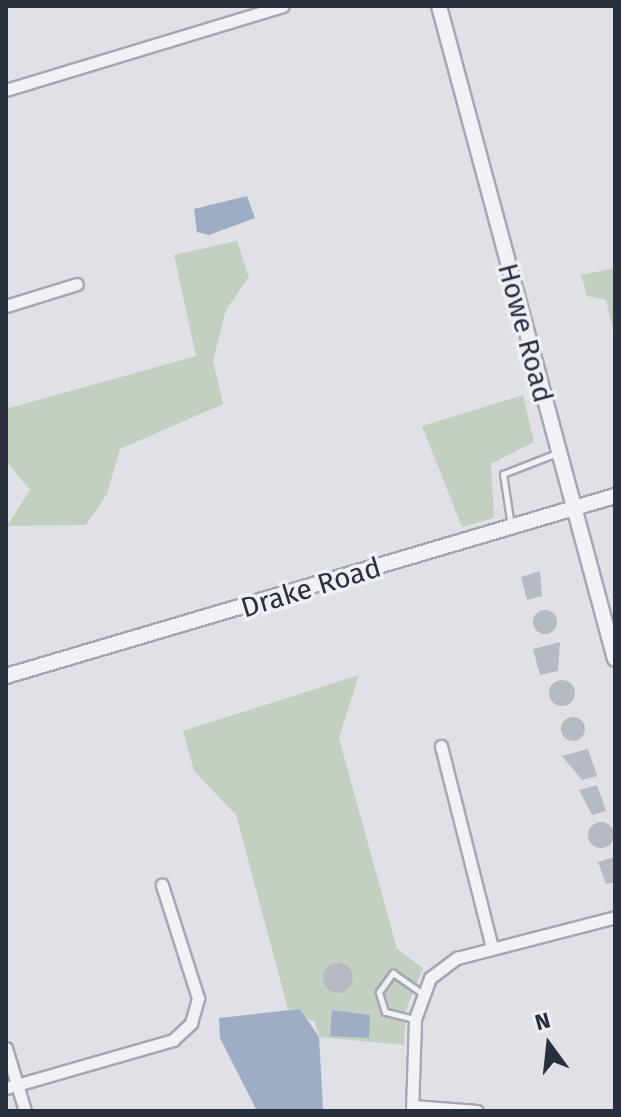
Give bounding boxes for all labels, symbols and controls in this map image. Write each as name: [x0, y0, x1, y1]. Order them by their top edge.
street label: Howe Road: [490, 260, 560, 406]
street label: Drake Road: [237, 551, 385, 625]
north arrow: [509, 1005, 589, 1085]
text: N: [532, 1006, 553, 1036]

